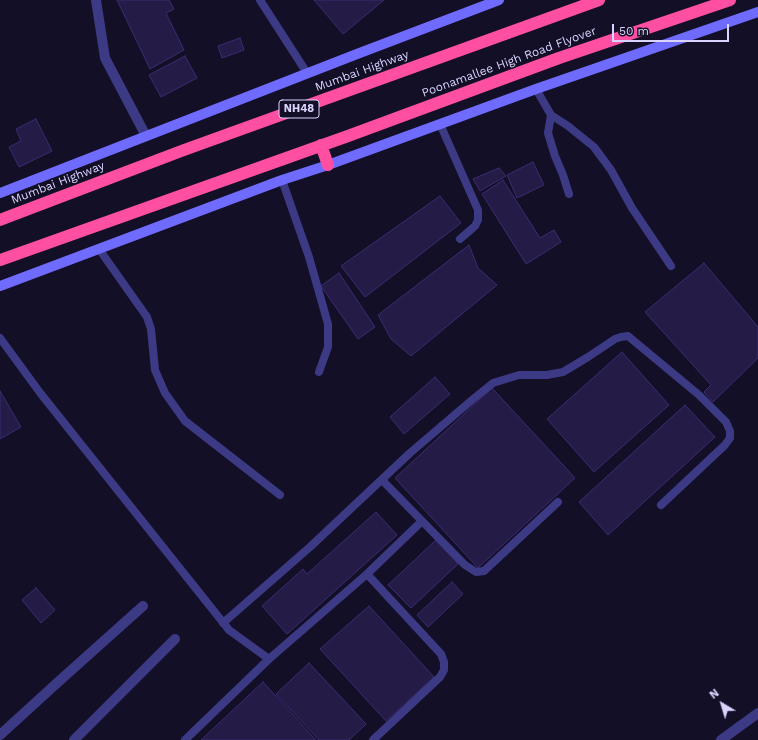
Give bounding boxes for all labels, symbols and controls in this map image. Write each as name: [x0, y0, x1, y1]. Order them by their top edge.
scale bar: [614, 16, 731, 42]
street label: Poonamallee High Road Flyover: [420, 24, 598, 100]
text: 50 m: [619, 24, 649, 38]
street label: Mumbai Highway: [313, 47, 411, 95]
road number: NH48: [279, 100, 319, 118]
street label: Mumbai Highway: [9, 159, 107, 207]
north arrow: [702, 684, 742, 724]
text: N: [707, 687, 722, 702]

